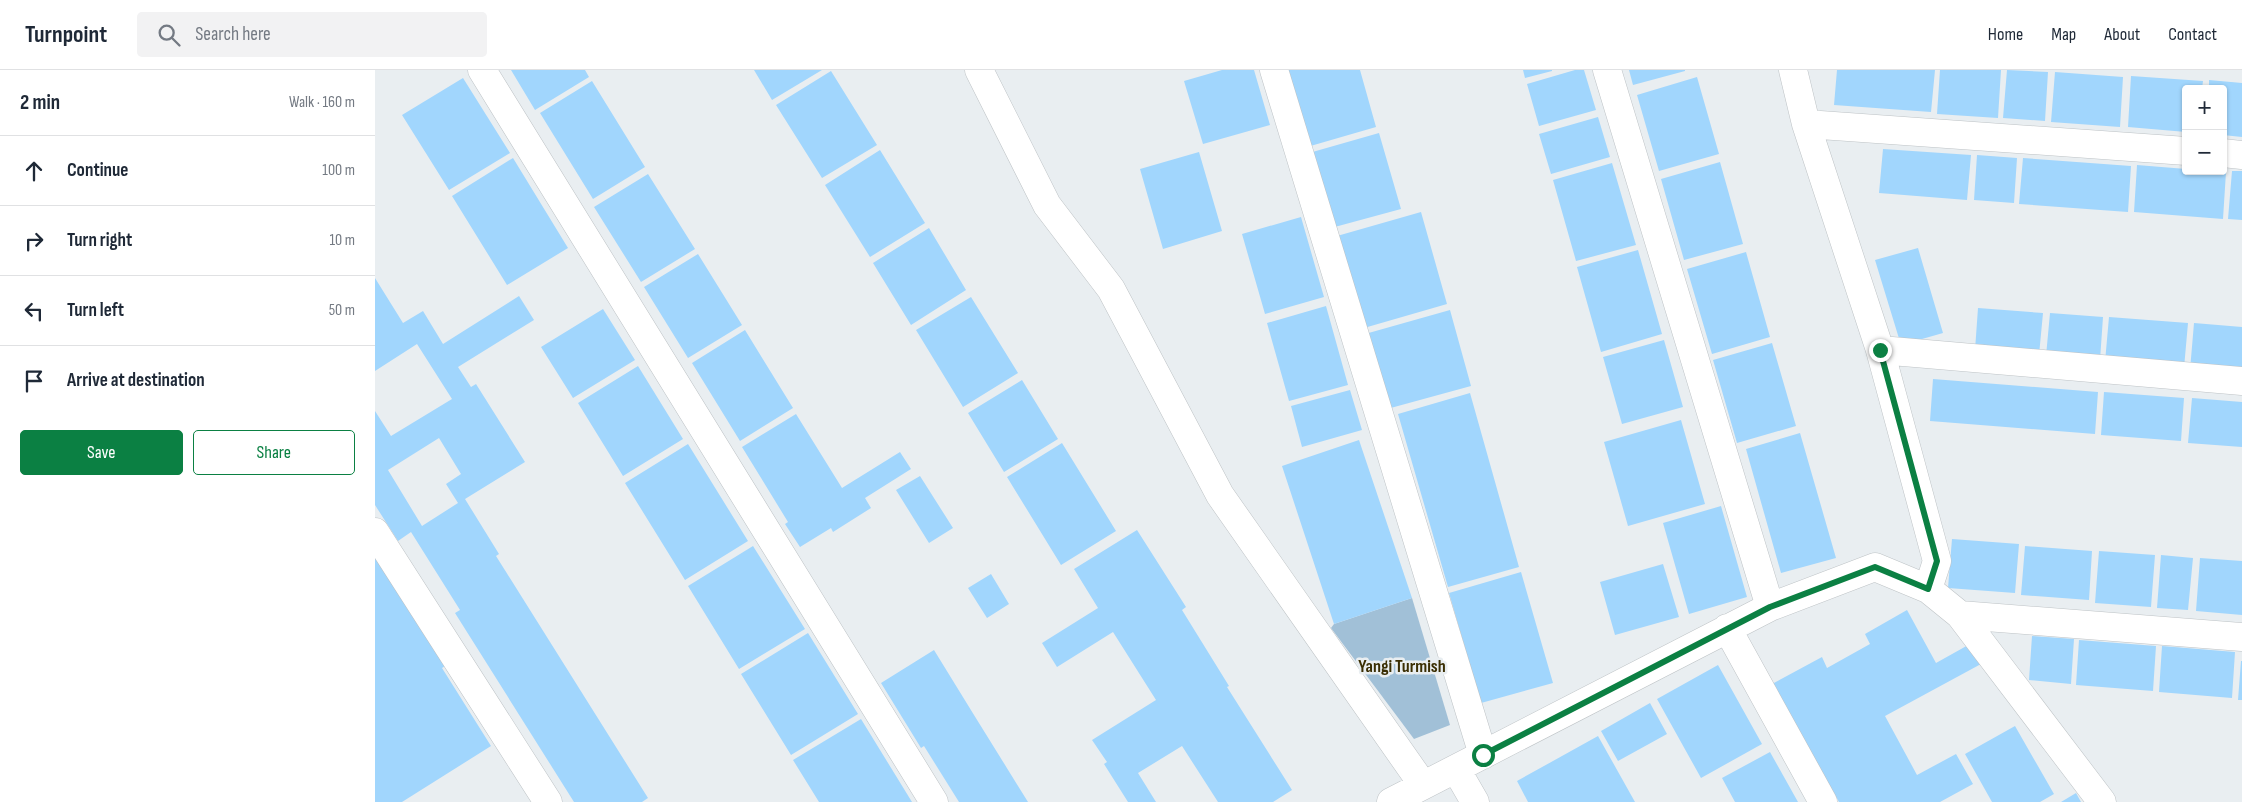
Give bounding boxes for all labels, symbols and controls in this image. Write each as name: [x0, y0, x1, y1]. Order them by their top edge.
search box: [137, 12, 487, 57]
text: Turnpoint: [25, 20, 107, 49]
icon: search: [155, 21, 183, 49]
text: Search here: [195, 23, 271, 46]
text: Home: [1988, 24, 2023, 45]
text: Map: [2051, 24, 2076, 45]
text: About: [2104, 24, 2140, 45]
text: Contact: [2168, 24, 2217, 45]
map controls: [2182, 85, 2227, 175]
button: +: [2182, 85, 2227, 130]
text: 2 min: [20, 90, 60, 115]
text: Walk · 160 m: [289, 93, 355, 112]
button: −: [2182, 130, 2227, 175]
icon: ahead: [20, 157, 48, 185]
text: Continue: [67, 159, 128, 182]
text: 100 m: [322, 161, 355, 180]
icon: right: [20, 227, 48, 255]
text: Turn right: [67, 229, 132, 252]
text: 10 m: [329, 231, 355, 250]
icon: left: [20, 297, 48, 325]
text: Turn left: [67, 299, 124, 322]
text: 50 m: [329, 301, 355, 320]
route end: [1869, 339, 1892, 362]
icon: arrive: [20, 367, 48, 395]
text: Arrive at destination: [67, 369, 205, 392]
button: Save: [20, 430, 183, 475]
button: Share: [193, 430, 355, 475]
district label: Yangi Turmish: [1358, 656, 1446, 677]
route start: [1472, 744, 1495, 767]

